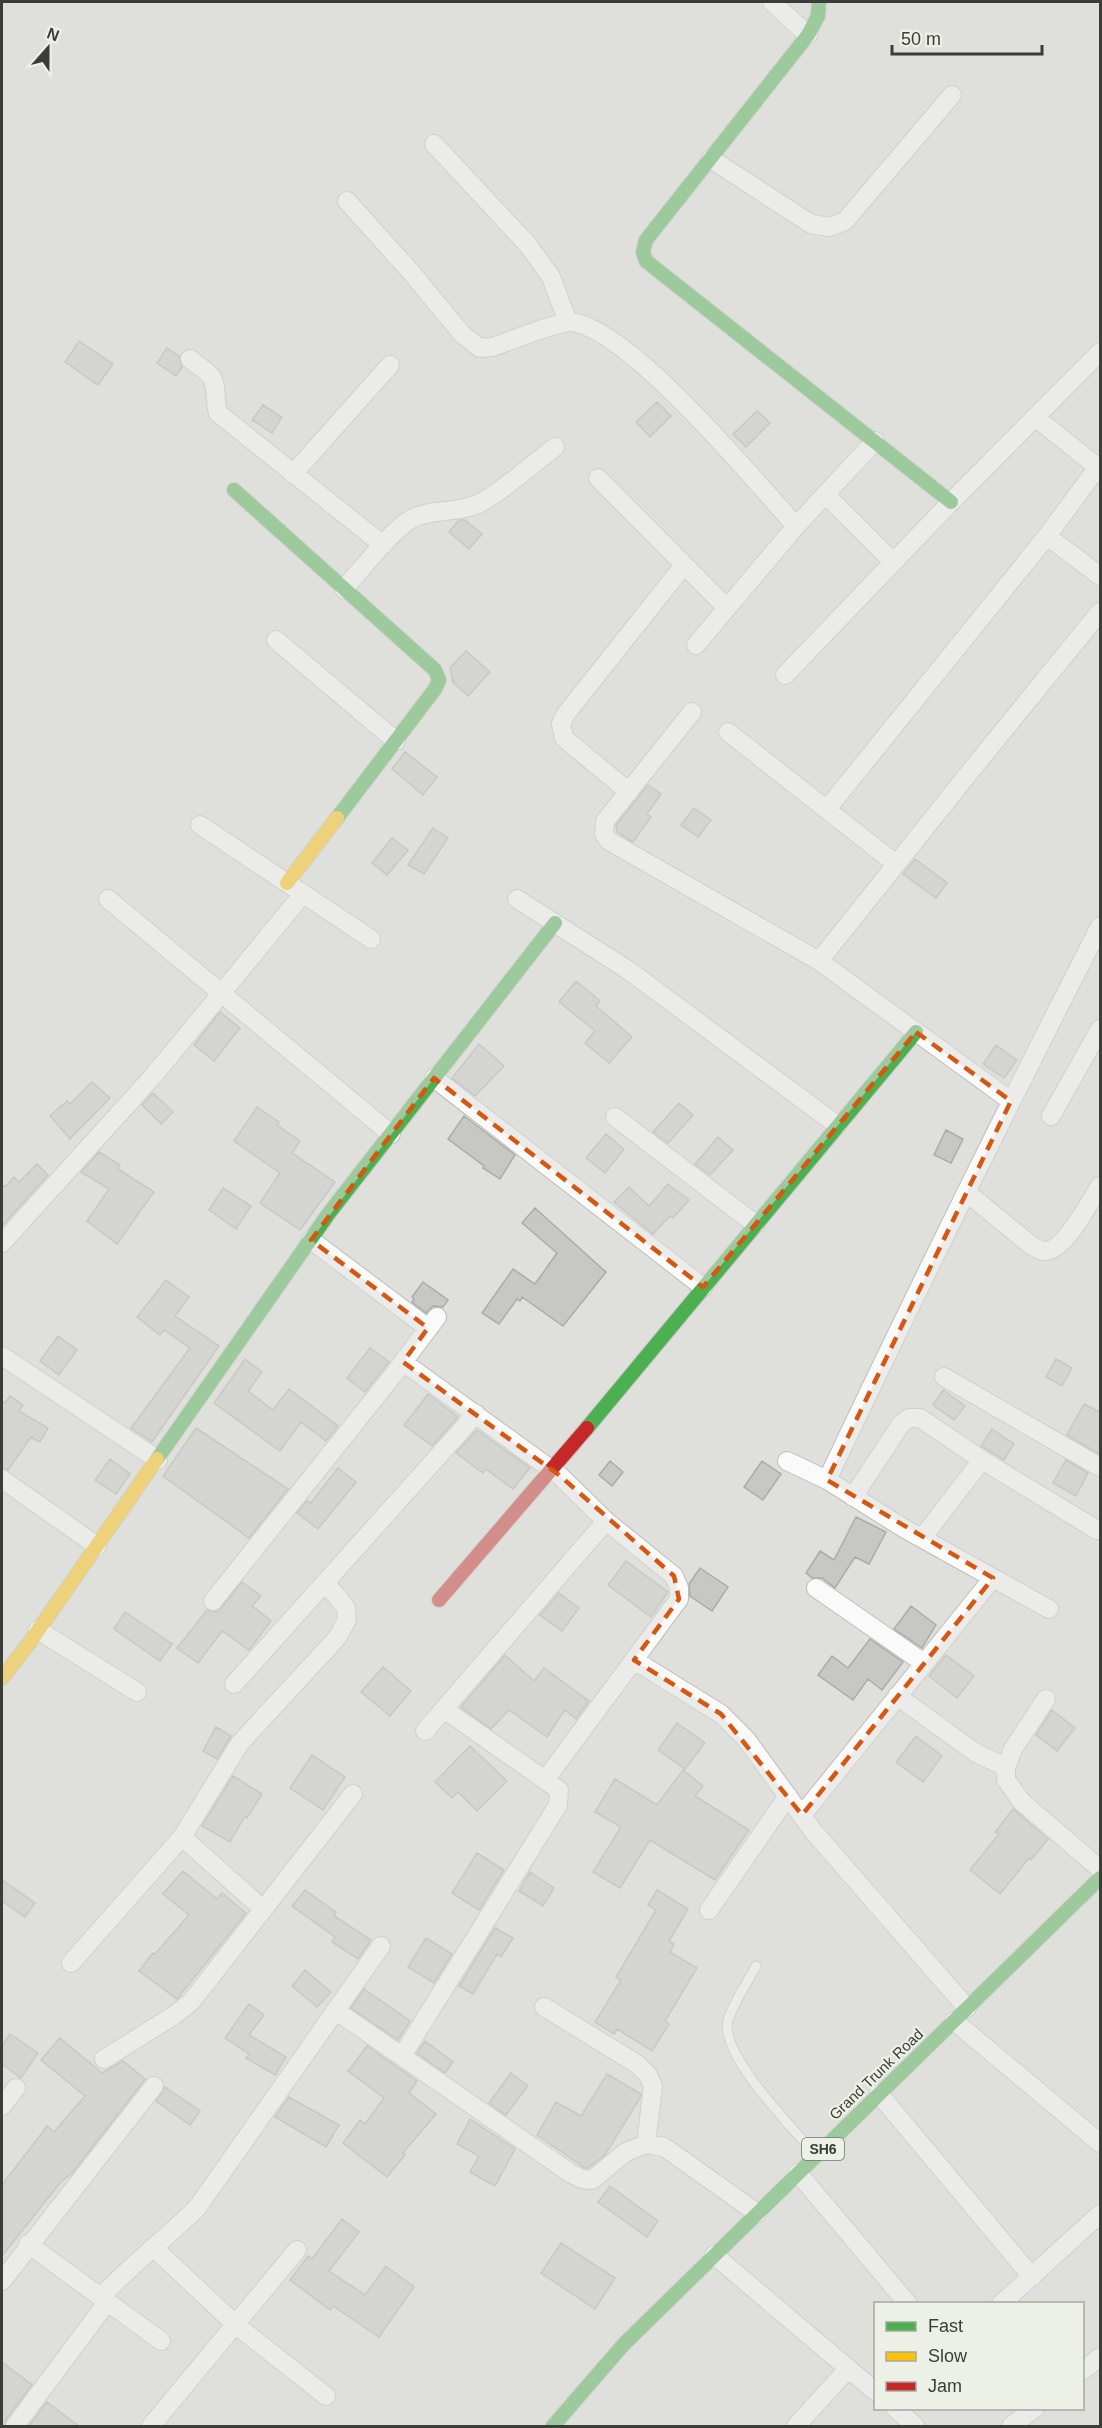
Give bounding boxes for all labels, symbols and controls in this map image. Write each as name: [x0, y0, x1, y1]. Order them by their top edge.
north arrow: [18, 18, 78, 78]
scale bar: [892, 18, 1042, 56]
text: N: [45, 24, 62, 44]
text: 50 m: [901, 29, 941, 49]
street label: Grand Trunk Road: [826, 2025, 926, 2123]
road number: SH6: [802, 2138, 844, 2160]
legend: [874, 2302, 1084, 2410]
text: Fast: [928, 2316, 963, 2336]
text: Slow: [928, 2346, 968, 2366]
text: Jam: [928, 2376, 962, 2396]

